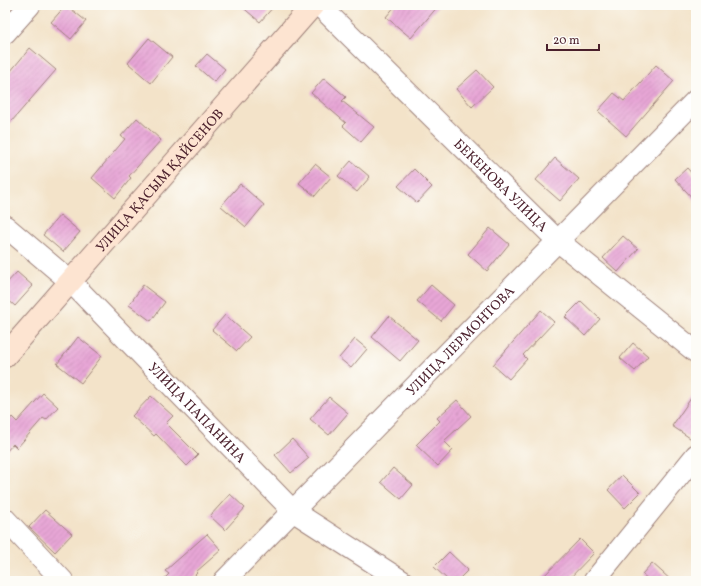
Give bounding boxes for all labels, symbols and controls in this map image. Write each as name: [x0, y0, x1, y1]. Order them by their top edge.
scale bar: [547, 26, 599, 52]
text: 20 m: [553, 33, 580, 49]
street label: УЛИЦА ҚАСЫМ ҚАЙСЕНОВ: [92, 105, 229, 257]
street label: БЕКЕНОВА УЛИЦА: [449, 135, 551, 237]
street label: УЛИЦА ЛЕРМОНТОВА: [403, 282, 520, 401]
street label: УЛИЦА ПАПАНИНА: [143, 359, 250, 468]

